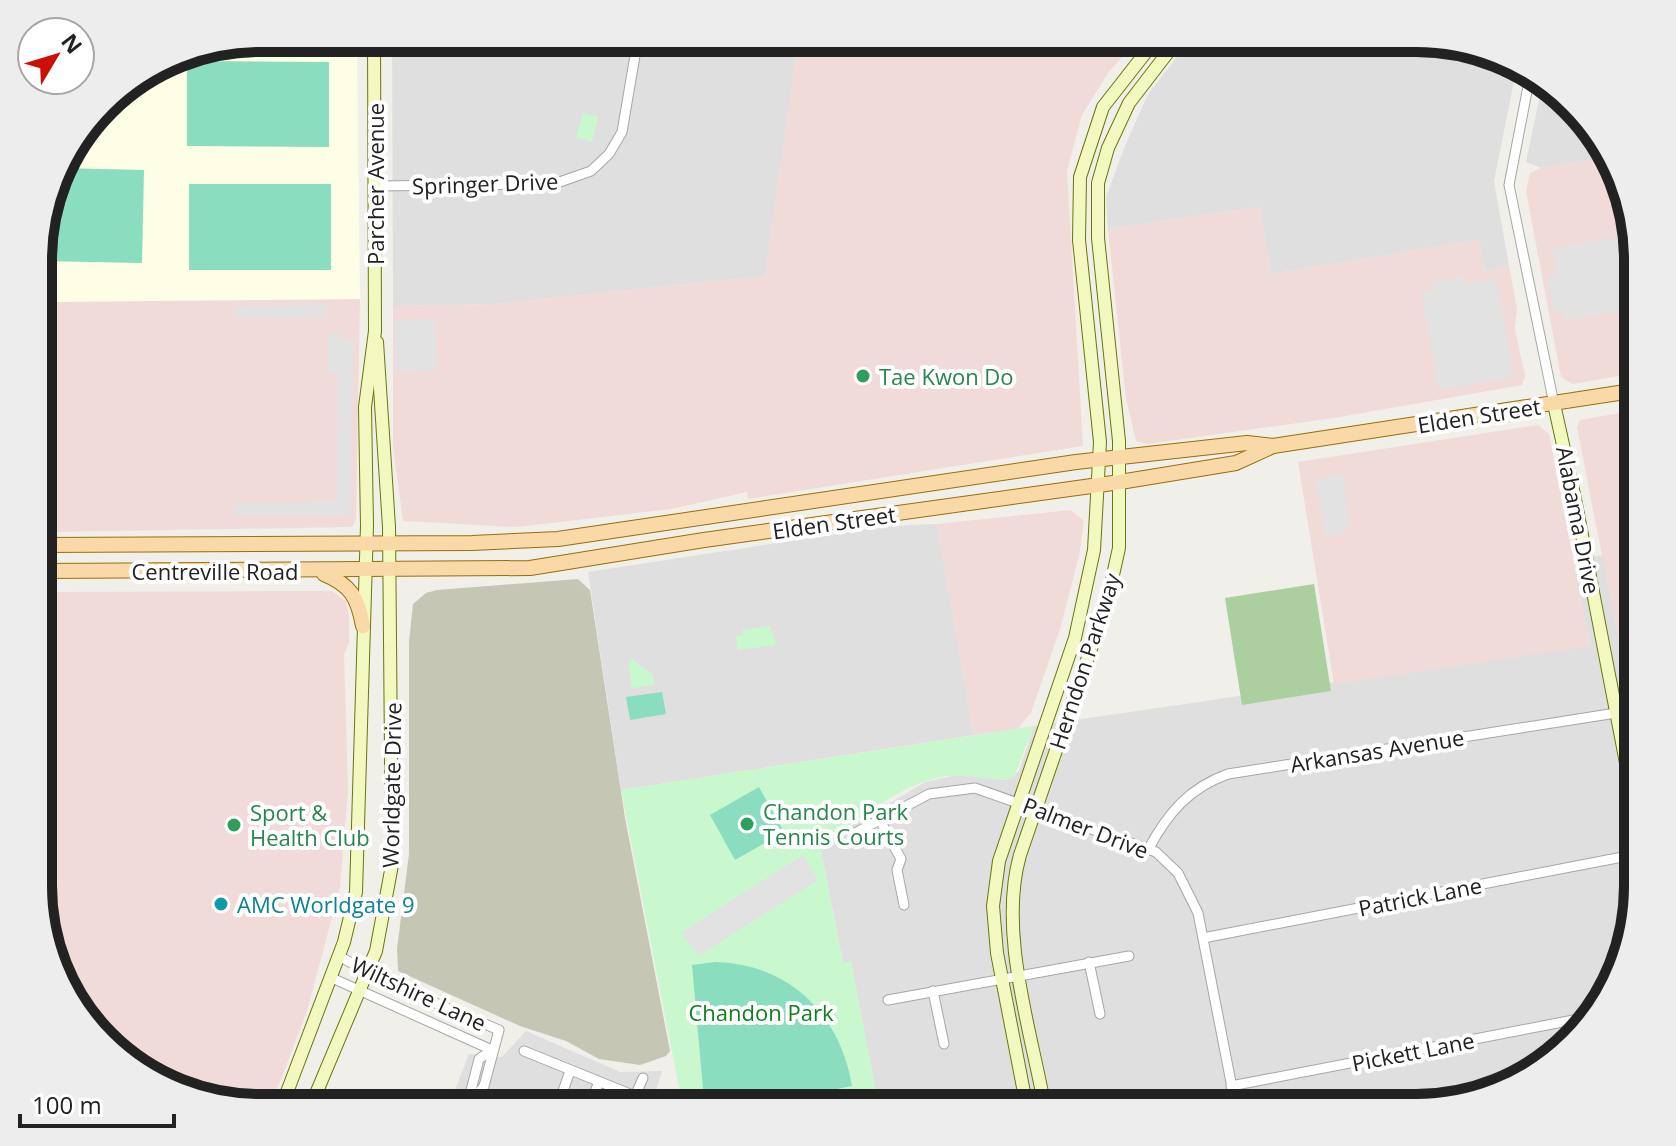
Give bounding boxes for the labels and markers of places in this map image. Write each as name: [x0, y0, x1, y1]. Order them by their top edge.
place label: Tae Kwon Do: [879, 361, 1014, 391]
marker: Tae Kwon Do: [854, 367, 872, 385]
place label: Chandon Park Tennis Courts: [763, 796, 908, 851]
place label: Sport & Health Club: [250, 797, 370, 852]
marker: Chandon Park Tennis Courts: [738, 815, 756, 833]
marker: Sport & Health Club: [225, 816, 243, 834]
place label: AMC Worldgate 9: [237, 889, 414, 919]
marker: AMC Worldgate 9: [212, 895, 230, 913]

